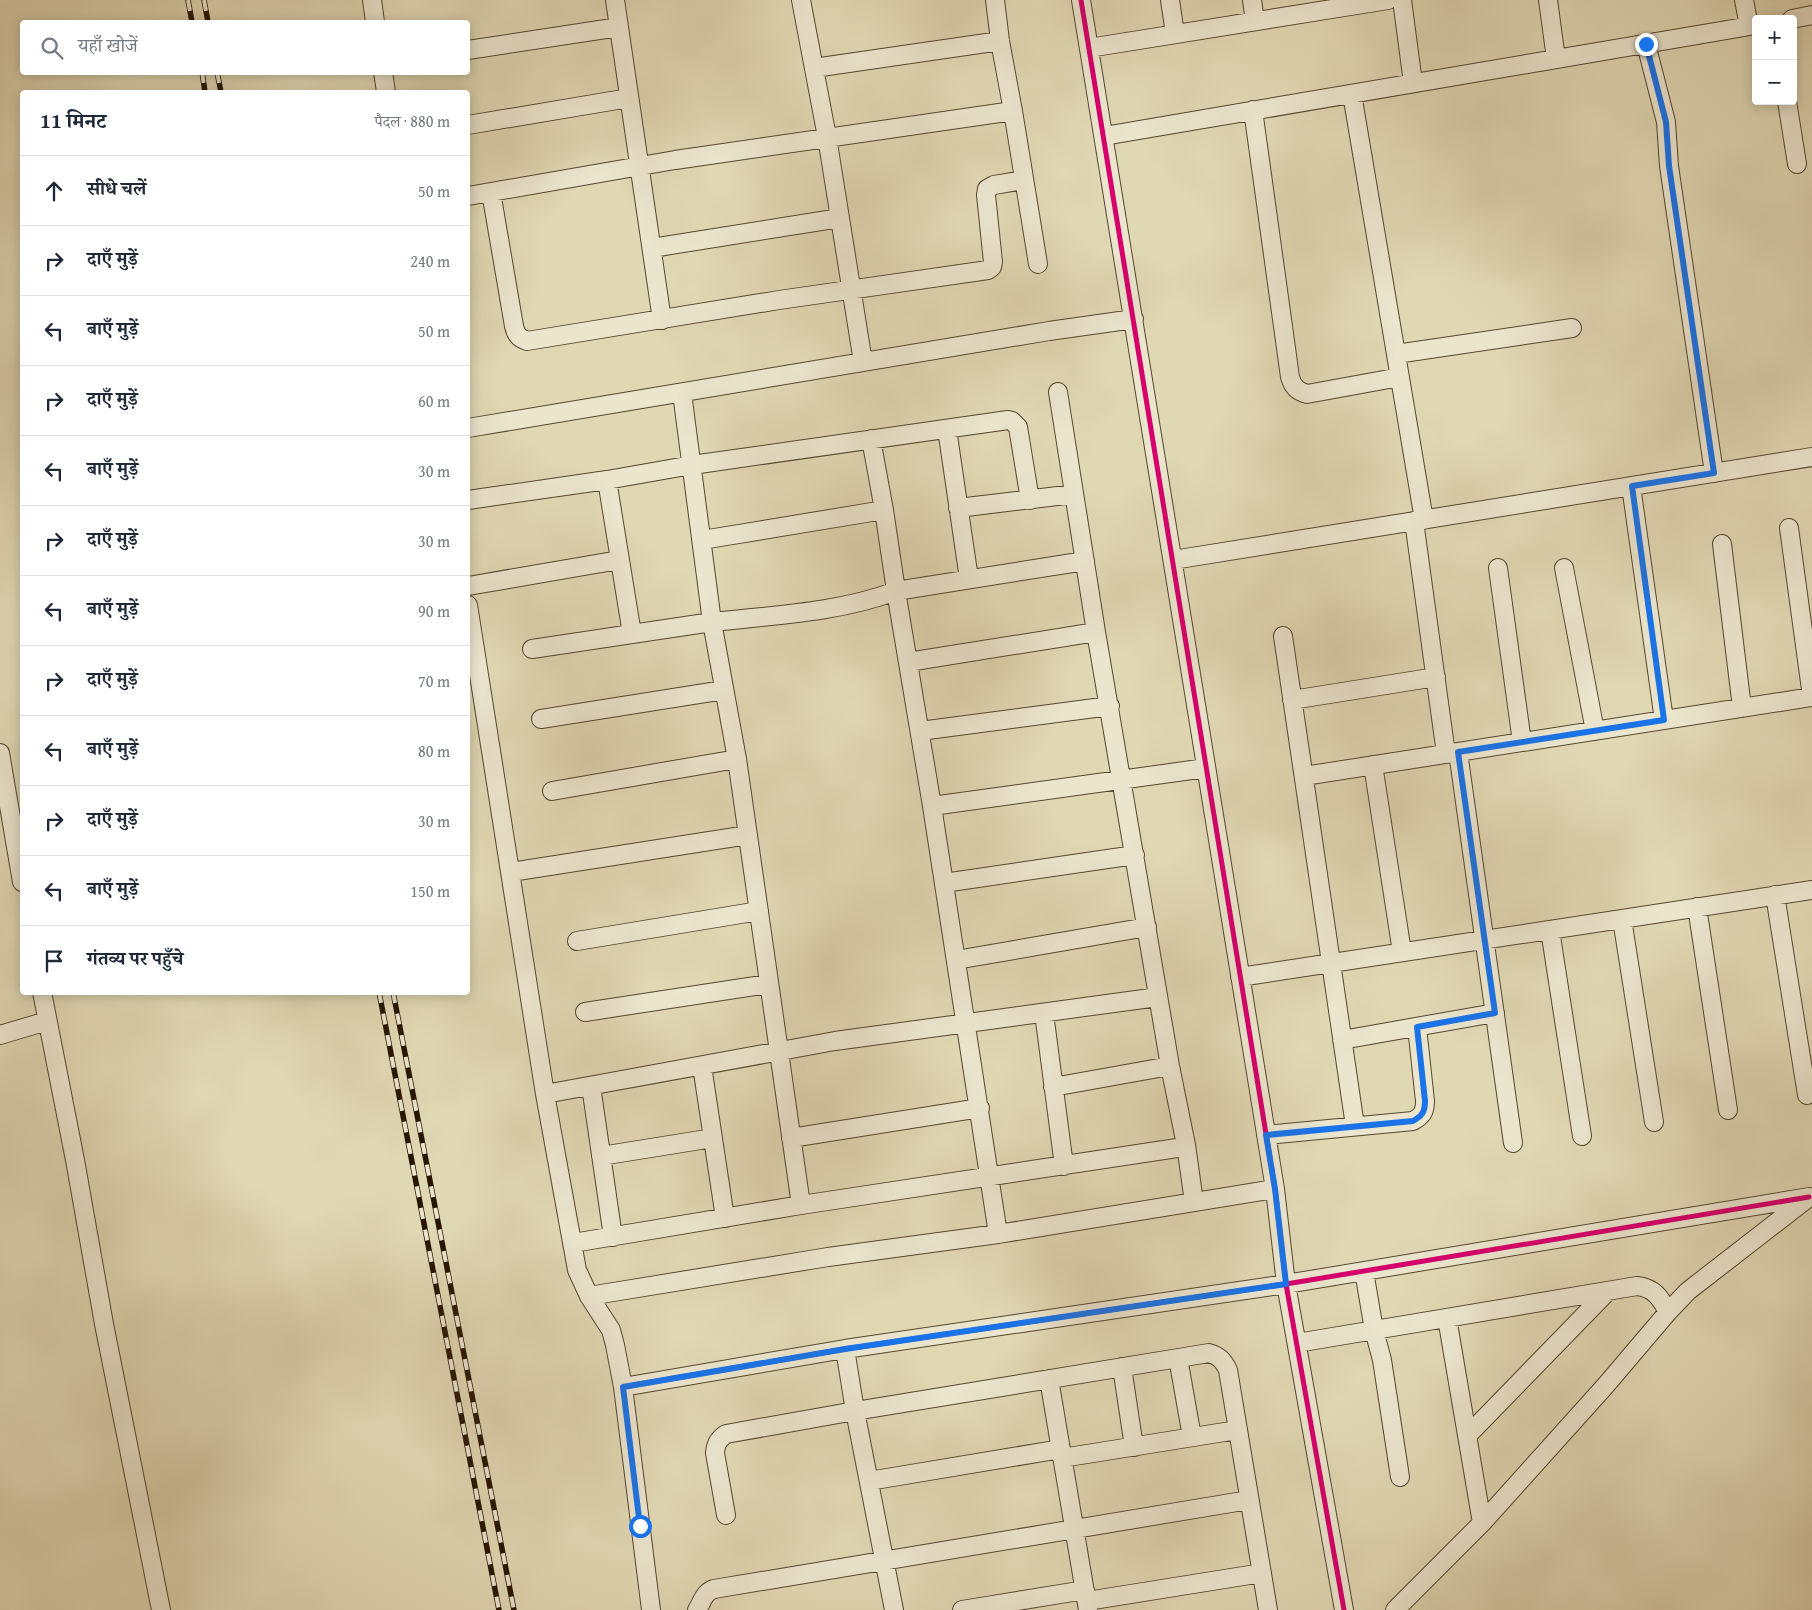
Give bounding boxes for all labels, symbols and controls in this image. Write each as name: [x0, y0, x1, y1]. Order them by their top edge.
map controls: [1752, 15, 1797, 105]
button: +: [1752, 15, 1797, 60]
search box: [20, 20, 470, 75]
text: यहाँ खोजें: [78, 31, 138, 59]
route end: [1635, 33, 1658, 56]
icon: search: [38, 34, 66, 62]
button: −: [1752, 60, 1797, 105]
text: 11 मिनट: [40, 105, 106, 136]
text: पैदल · 880 m: [374, 109, 450, 133]
text: सीधे चलें: [87, 174, 146, 202]
icon: ahead: [40, 177, 68, 205]
text: 50 m: [418, 179, 450, 203]
text: दाएँ मुड़ें: [87, 244, 138, 272]
icon: right: [40, 247, 68, 275]
text: 240 m: [410, 249, 450, 273]
text: बाएँ मुड़ें: [87, 314, 138, 342]
icon: left: [40, 317, 68, 345]
text: 50 m: [418, 319, 450, 343]
text: दाएँ मुड़ें: [87, 384, 138, 412]
icon: right: [40, 387, 68, 415]
text: 60 m: [418, 389, 450, 413]
text: बाएँ मुड़ें: [87, 454, 138, 482]
icon: left: [40, 457, 68, 485]
text: 30 m: [418, 459, 450, 483]
text: दाएँ मुड़ें: [87, 524, 138, 552]
icon: right: [40, 527, 68, 555]
text: 30 m: [418, 529, 450, 553]
text: बाएँ मुड़ें: [87, 594, 138, 622]
icon: left: [40, 597, 68, 625]
text: 90 m: [418, 599, 450, 623]
text: दाएँ मुड़ें: [87, 664, 138, 692]
icon: right: [40, 667, 68, 695]
text: 70 m: [418, 669, 450, 693]
text: बाएँ मुड़ें: [87, 734, 138, 762]
icon: left: [40, 737, 68, 765]
text: 80 m: [418, 739, 450, 763]
text: दाएँ मुड़ें: [87, 804, 138, 832]
icon: right: [40, 807, 68, 835]
text: 30 m: [418, 809, 450, 833]
text: बाएँ मुड़ें: [87, 874, 138, 902]
icon: left: [40, 877, 68, 905]
text: 150 m: [410, 879, 450, 903]
text: गंतव्य पर पहुँचे: [87, 944, 183, 972]
icon: arrive: [40, 947, 68, 975]
route start: [629, 1515, 652, 1538]

